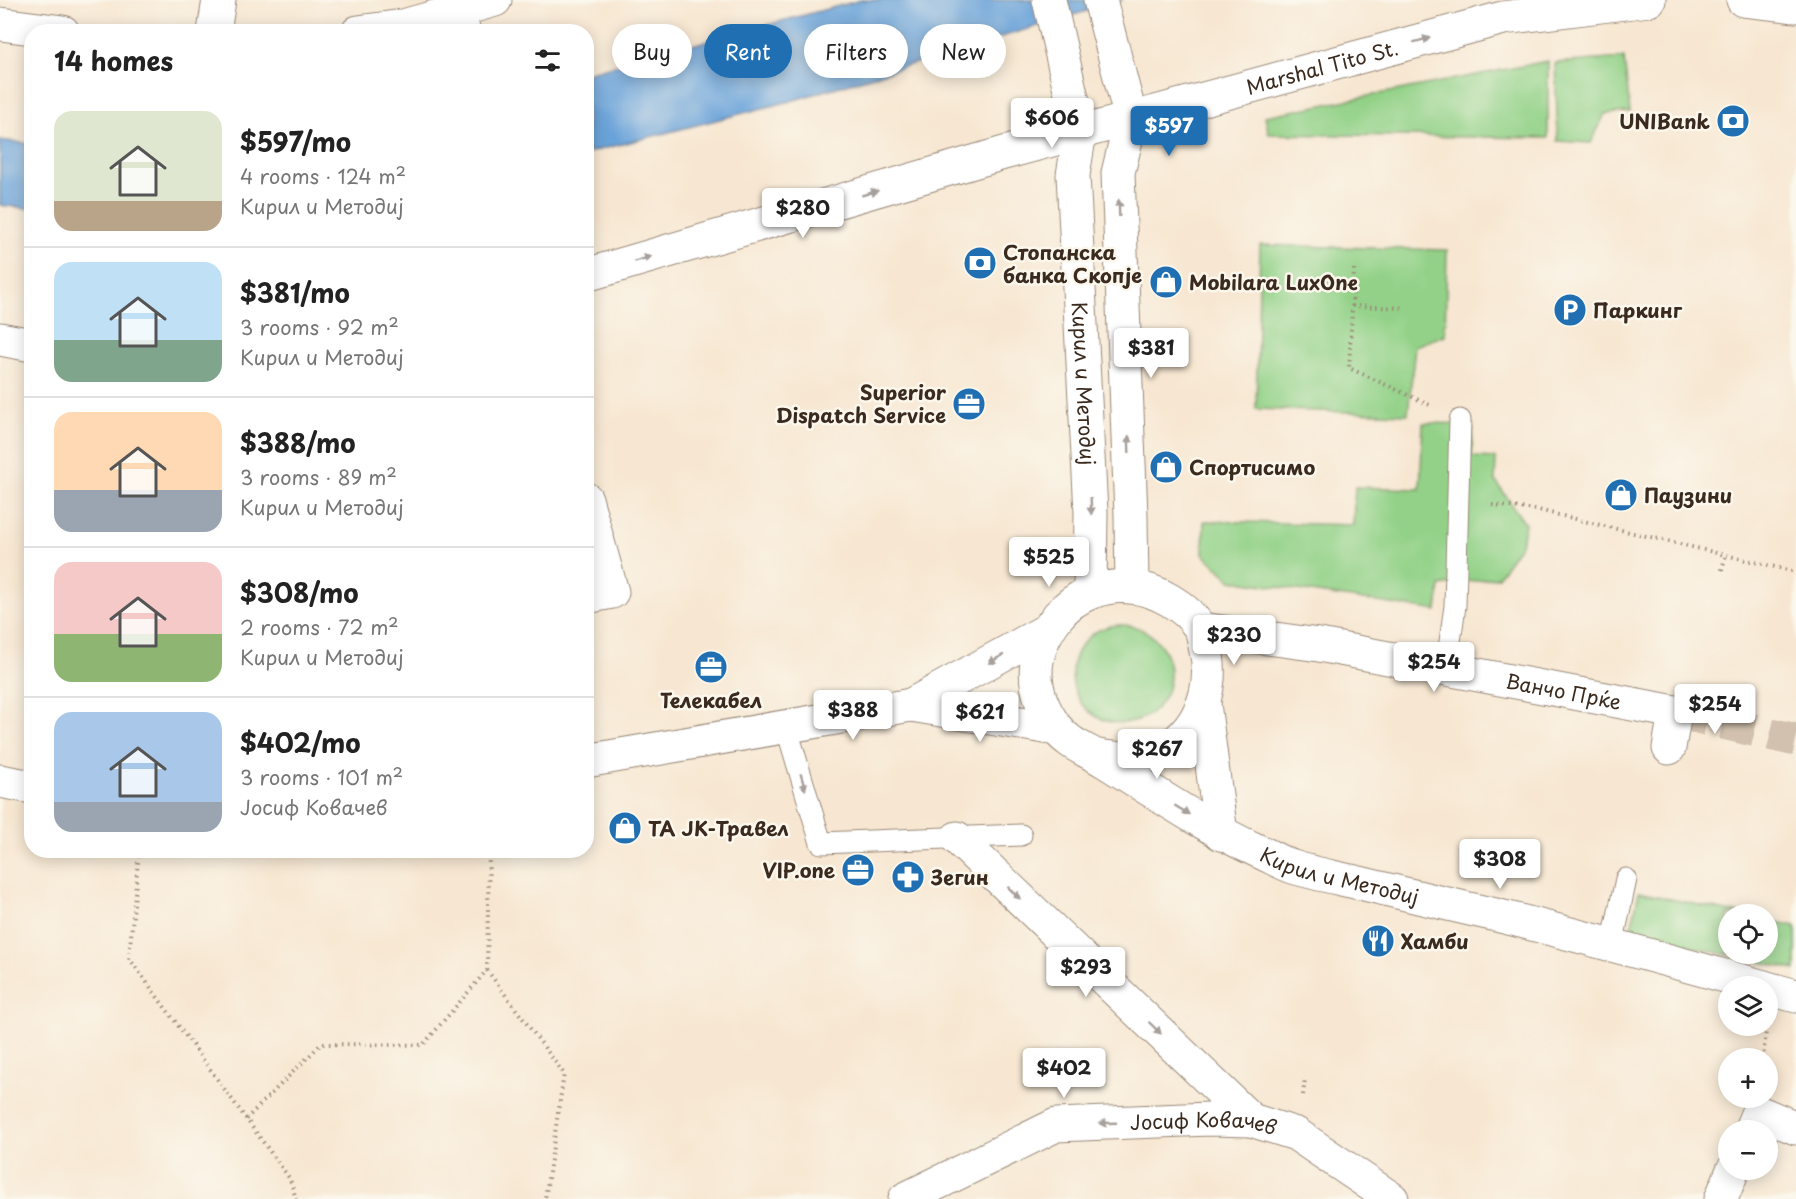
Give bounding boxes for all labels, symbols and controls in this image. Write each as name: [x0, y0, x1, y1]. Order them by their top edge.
chip: Buy: [612, 24, 692, 78]
chip: Rent: [704, 24, 792, 78]
chip: Filters: [804, 24, 908, 78]
chip: New: [920, 24, 1006, 78]
street label: Marshal Tito St.: [1243, 32, 1401, 102]
one-way arrow: [1412, 35, 1431, 45]
text: 14 homes: [54, 41, 173, 80]
icon: filters: [531, 44, 564, 77]
pin: $606: [1016, 98, 1088, 149]
text: $606: [1025, 102, 1079, 132]
bank icon: UNIBank: [1715, 103, 1751, 139]
pin: $597: [1133, 106, 1205, 157]
place label: UNIBank: [1619, 106, 1711, 136]
text: $597: [1145, 110, 1193, 140]
text: $597/mo: [240, 122, 351, 161]
icon: home: [102, 135, 174, 207]
text: 4 rooms · 124 m²: [240, 161, 406, 191]
pin: $280: [767, 188, 839, 239]
one-way arrow: [861, 188, 879, 197]
text: Кирил и Методиј: [240, 191, 404, 221]
text: $280: [776, 192, 830, 222]
one-way arrow: [1114, 198, 1123, 217]
place label: Стопанска банка Скопје: [1003, 237, 1142, 290]
bank icon: Стопанска банка Скопје: [962, 245, 998, 281]
one-way arrow: [634, 254, 652, 263]
shop icon: Mobilara LuxOne: [1148, 264, 1184, 300]
place label: Mobilara LuxOne: [1189, 267, 1358, 297]
text: $381/mo: [240, 273, 350, 312]
icon: home: [102, 286, 174, 358]
parking icon: Паркинг: [1552, 292, 1588, 328]
place label: Паркинг: [1593, 295, 1683, 325]
street label: Кирил и Методиј: [1065, 301, 1103, 466]
text: 3 rooms · 92 m²: [240, 312, 399, 342]
pin: $381: [1115, 328, 1187, 379]
text: $381: [1128, 332, 1174, 362]
text: Кирил и Методиј: [240, 342, 404, 372]
place label: Superior Dispatch Service: [776, 377, 947, 430]
office icon: Superior Dispatch Service: [951, 386, 987, 422]
text: $388/mo: [240, 423, 356, 462]
one-way arrow: [1124, 435, 1133, 454]
icon: home: [102, 436, 174, 508]
shop icon: Спортисимо: [1148, 449, 1184, 485]
place label: Спортисимо: [1189, 452, 1315, 482]
text: 3 rooms · 89 m²: [240, 462, 397, 492]
shop icon: Паузини: [1603, 477, 1639, 513]
place label: Паузини: [1644, 480, 1732, 510]
text: Кирил и Методиј: [240, 492, 404, 522]
one-way arrow: [1086, 496, 1095, 515]
pin: $525: [1013, 537, 1085, 588]
text: $525: [1023, 541, 1075, 571]
text: $308/mo: [240, 573, 359, 612]
icon: home: [102, 586, 174, 658]
text: 2 rooms · 72 m²: [240, 612, 399, 642]
pin: $230: [1198, 615, 1270, 666]
text: $230: [1207, 619, 1261, 649]
text: Кирил и Методиј: [240, 642, 404, 672]
pin: $254: [1398, 642, 1470, 693]
text: $254: [1407, 646, 1461, 676]
office icon: Телекабел: [693, 649, 729, 685]
one-way arrow: [987, 654, 1004, 664]
street label: Ванчо Прќе: [1503, 665, 1624, 717]
pin: $254: [1679, 684, 1751, 735]
place label: Телекабел: [660, 685, 762, 715]
text: $254: [1688, 688, 1742, 718]
pin: $388: [817, 690, 889, 741]
pin: $621: [944, 692, 1016, 743]
text: $388: [827, 694, 879, 724]
text: $621: [955, 696, 1005, 726]
text: $402/mo: [240, 723, 361, 762]
pin: $267: [1121, 729, 1193, 780]
text: $267: [1132, 733, 1182, 763]
icon: home: [102, 736, 174, 808]
text: 3 rooms · 101 m²: [240, 762, 403, 792]
one-way arrow: [799, 773, 808, 791]
text: Јосиф Ковачев: [240, 792, 388, 822]
one-way arrow: [1174, 804, 1190, 815]
shop icon: ТА ЈК-Травел: [607, 810, 643, 846]
place label: ТА ЈК-Травел: [648, 813, 789, 843]
street label: Кирил и Методиј: [1255, 839, 1422, 912]
pin: $308: [1464, 839, 1536, 890]
text: $308: [1473, 843, 1527, 873]
office icon: VIP.one: [840, 852, 876, 888]
place label: VIP.one: [763, 855, 835, 885]
pharmacy icon: Зегин: [890, 859, 926, 895]
place label: Зегин: [930, 862, 989, 892]
one-way arrow: [1006, 886, 1021, 899]
map controls: [1718, 904, 1778, 1180]
button: locate: [1718, 904, 1778, 964]
restaurant icon: Хамби: [1360, 923, 1396, 959]
place label: Хамби: [1401, 926, 1469, 956]
pin: $293: [1050, 947, 1122, 998]
text: $293: [1060, 951, 1112, 981]
button: layers: [1718, 976, 1778, 1036]
one-way arrow: [1147, 1021, 1161, 1035]
pin: $402: [1028, 1048, 1100, 1099]
button: +: [1718, 1048, 1778, 1108]
text: $402: [1037, 1052, 1091, 1082]
street label: Јосиф Ковачев: [1129, 1104, 1281, 1142]
one-way arrow: [1099, 1118, 1118, 1128]
button: −: [1718, 1120, 1778, 1180]

